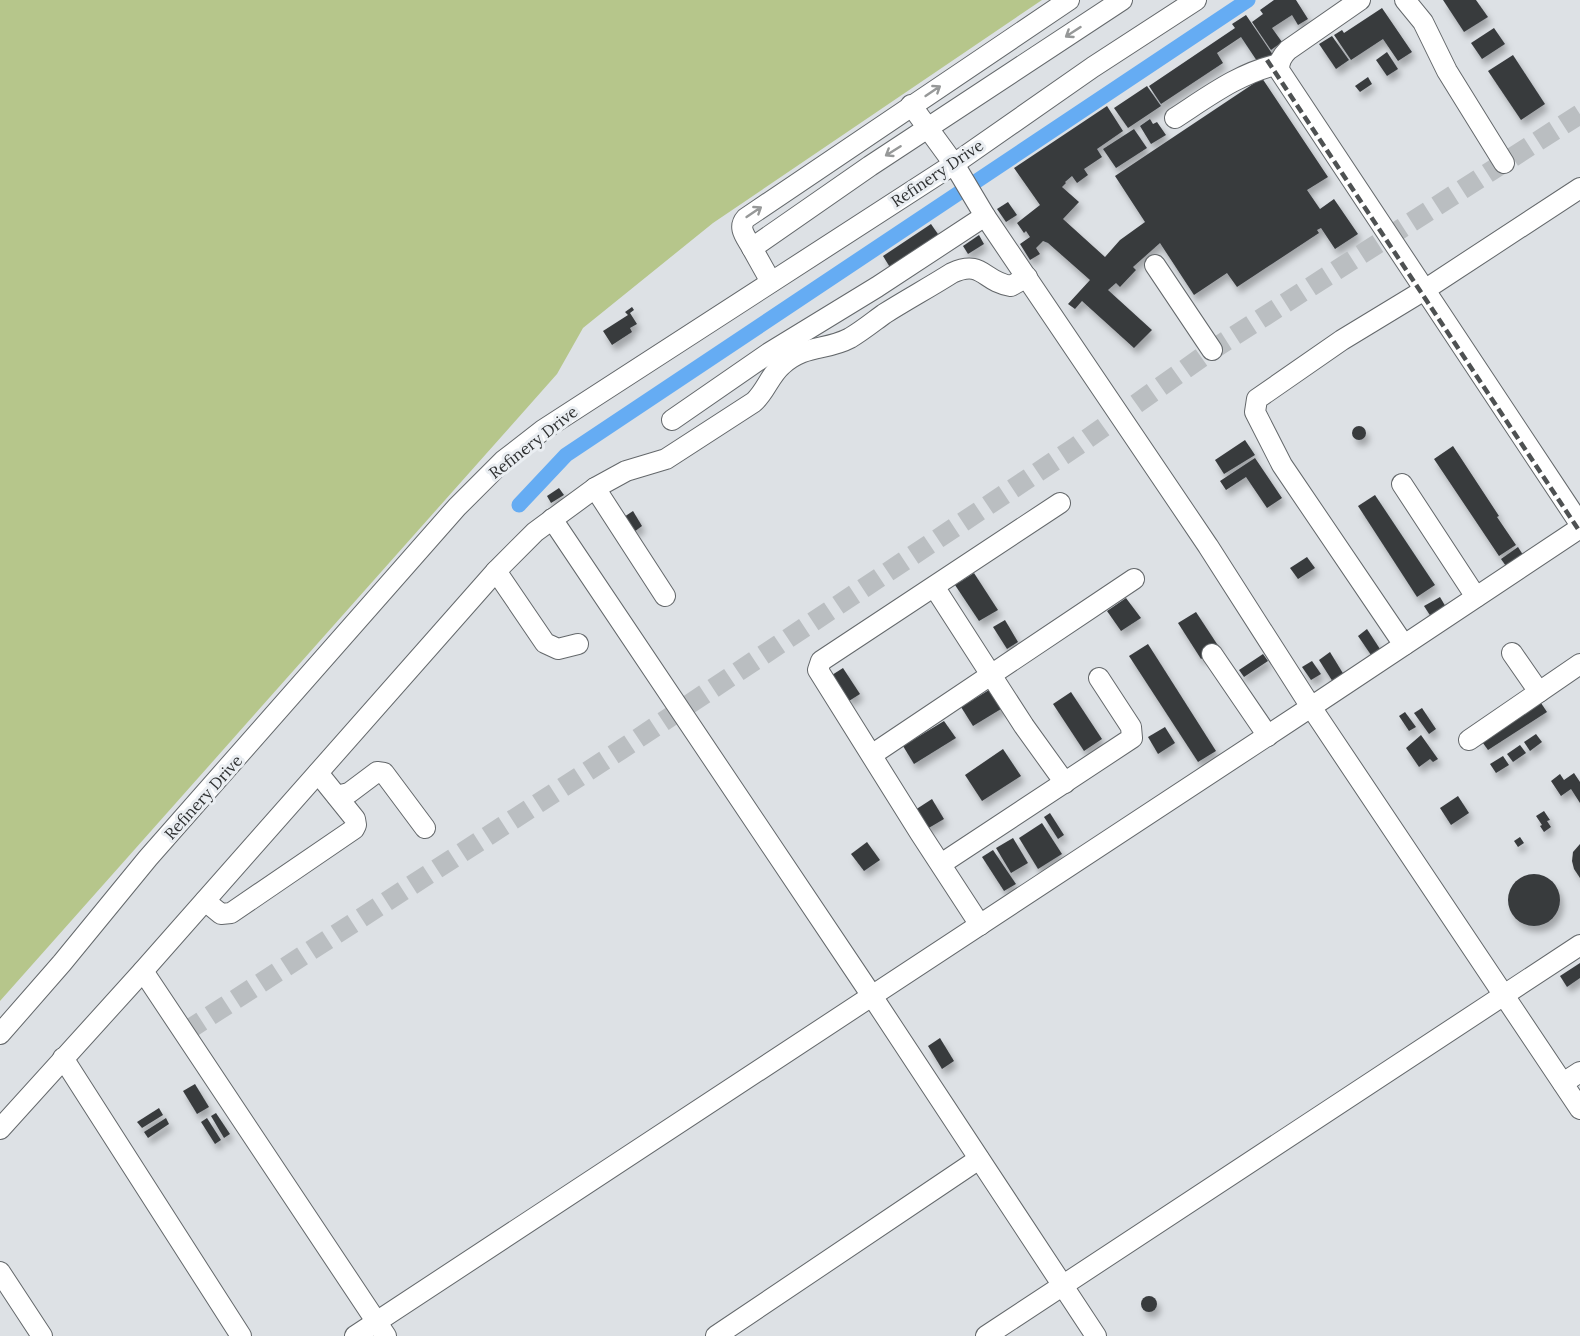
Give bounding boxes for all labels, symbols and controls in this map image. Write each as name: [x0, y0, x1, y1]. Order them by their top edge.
one-way arrow: [1065, 26, 1082, 38]
one-way arrow: [924, 85, 940, 97]
street label: Refinery Drive: [887, 135, 987, 211]
one-way arrow: [885, 146, 902, 158]
one-way arrow: [745, 206, 762, 218]
street label: Refinery Drive: [485, 401, 582, 483]
street label: Refinery Drive: [160, 750, 246, 843]

